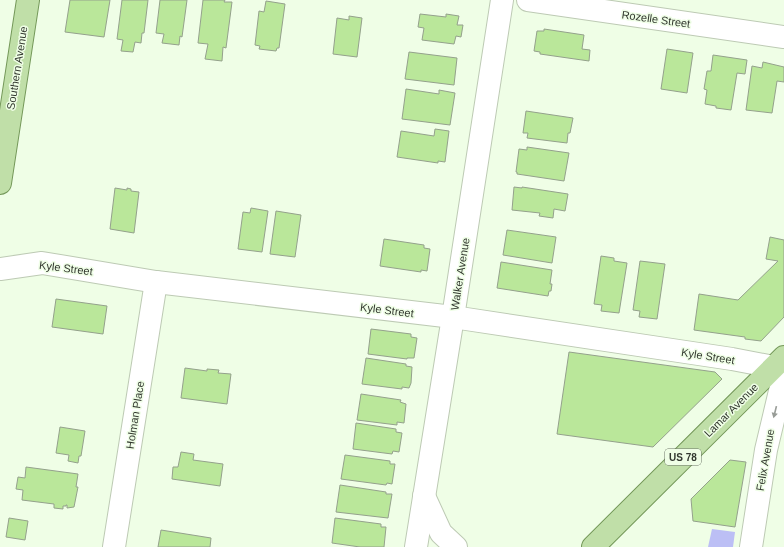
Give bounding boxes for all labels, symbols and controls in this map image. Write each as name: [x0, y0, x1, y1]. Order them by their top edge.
street label: Rozelle Street: [621, 8, 691, 30]
street label: Southern Avenue: [4, 25, 30, 111]
street label: Walker Avenue: [448, 237, 472, 311]
street label: Kyle Street: [39, 259, 93, 277]
street label: Kyle Street: [360, 301, 414, 319]
street label: Kyle Street: [680, 346, 736, 366]
street label: Holman Place: [124, 380, 146, 450]
street label: Lamar Avenue: [702, 381, 760, 439]
one-way arrow: [771, 406, 777, 418]
street label: Felix Avenue: [754, 428, 776, 492]
road number: US 78: [665, 449, 701, 465]

